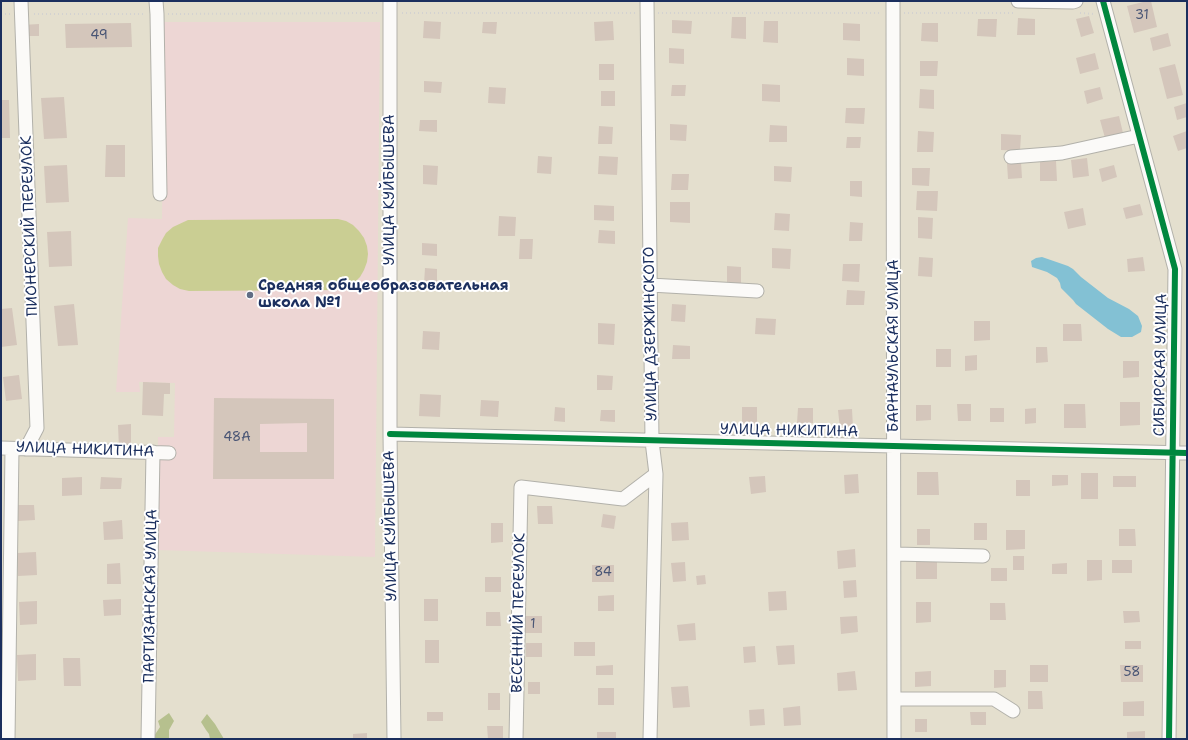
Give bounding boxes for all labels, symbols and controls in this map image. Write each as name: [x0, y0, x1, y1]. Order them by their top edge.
house number: 31: [1135, 8, 1149, 24]
house number: 49: [90, 28, 108, 44]
street label: УЛИЦА КУЙБЫШЕВА: [381, 114, 399, 266]
street label: ПИОНЕРСКИЙ ПЕРЕУЛОК: [18, 135, 42, 317]
street label: УЛИЦА ДЗЕРЖИНСКОГО: [640, 246, 662, 422]
street label: БАРНАУЛЬСКАЯ УЛИЦА: [885, 259, 903, 433]
place label: Средняя общеобразовательная школа №1: [258, 277, 509, 312]
marker: Средняя общеобразовательная школа №1: [245, 290, 255, 300]
street label: СИБИРСКАЯ УЛИЦА: [1151, 293, 1171, 437]
street label: УЛИЦА НИКИТИНА: [720, 421, 858, 441]
house number: 48А: [223, 430, 251, 446]
street label: УЛИЦА НИКИТИНА: [15, 439, 155, 461]
street label: УЛИЦА КУЙБЫШЕВА: [381, 450, 401, 602]
street label: ПАРТИЗАНСКАЯ УЛИЦА: [140, 509, 162, 683]
street label: ВЕСЕННИЙ ПЕРЕУЛОК: [509, 533, 529, 693]
house number: 84: [594, 565, 612, 581]
house number: 1: [530, 617, 536, 633]
house number: 58: [1124, 665, 1140, 681]

